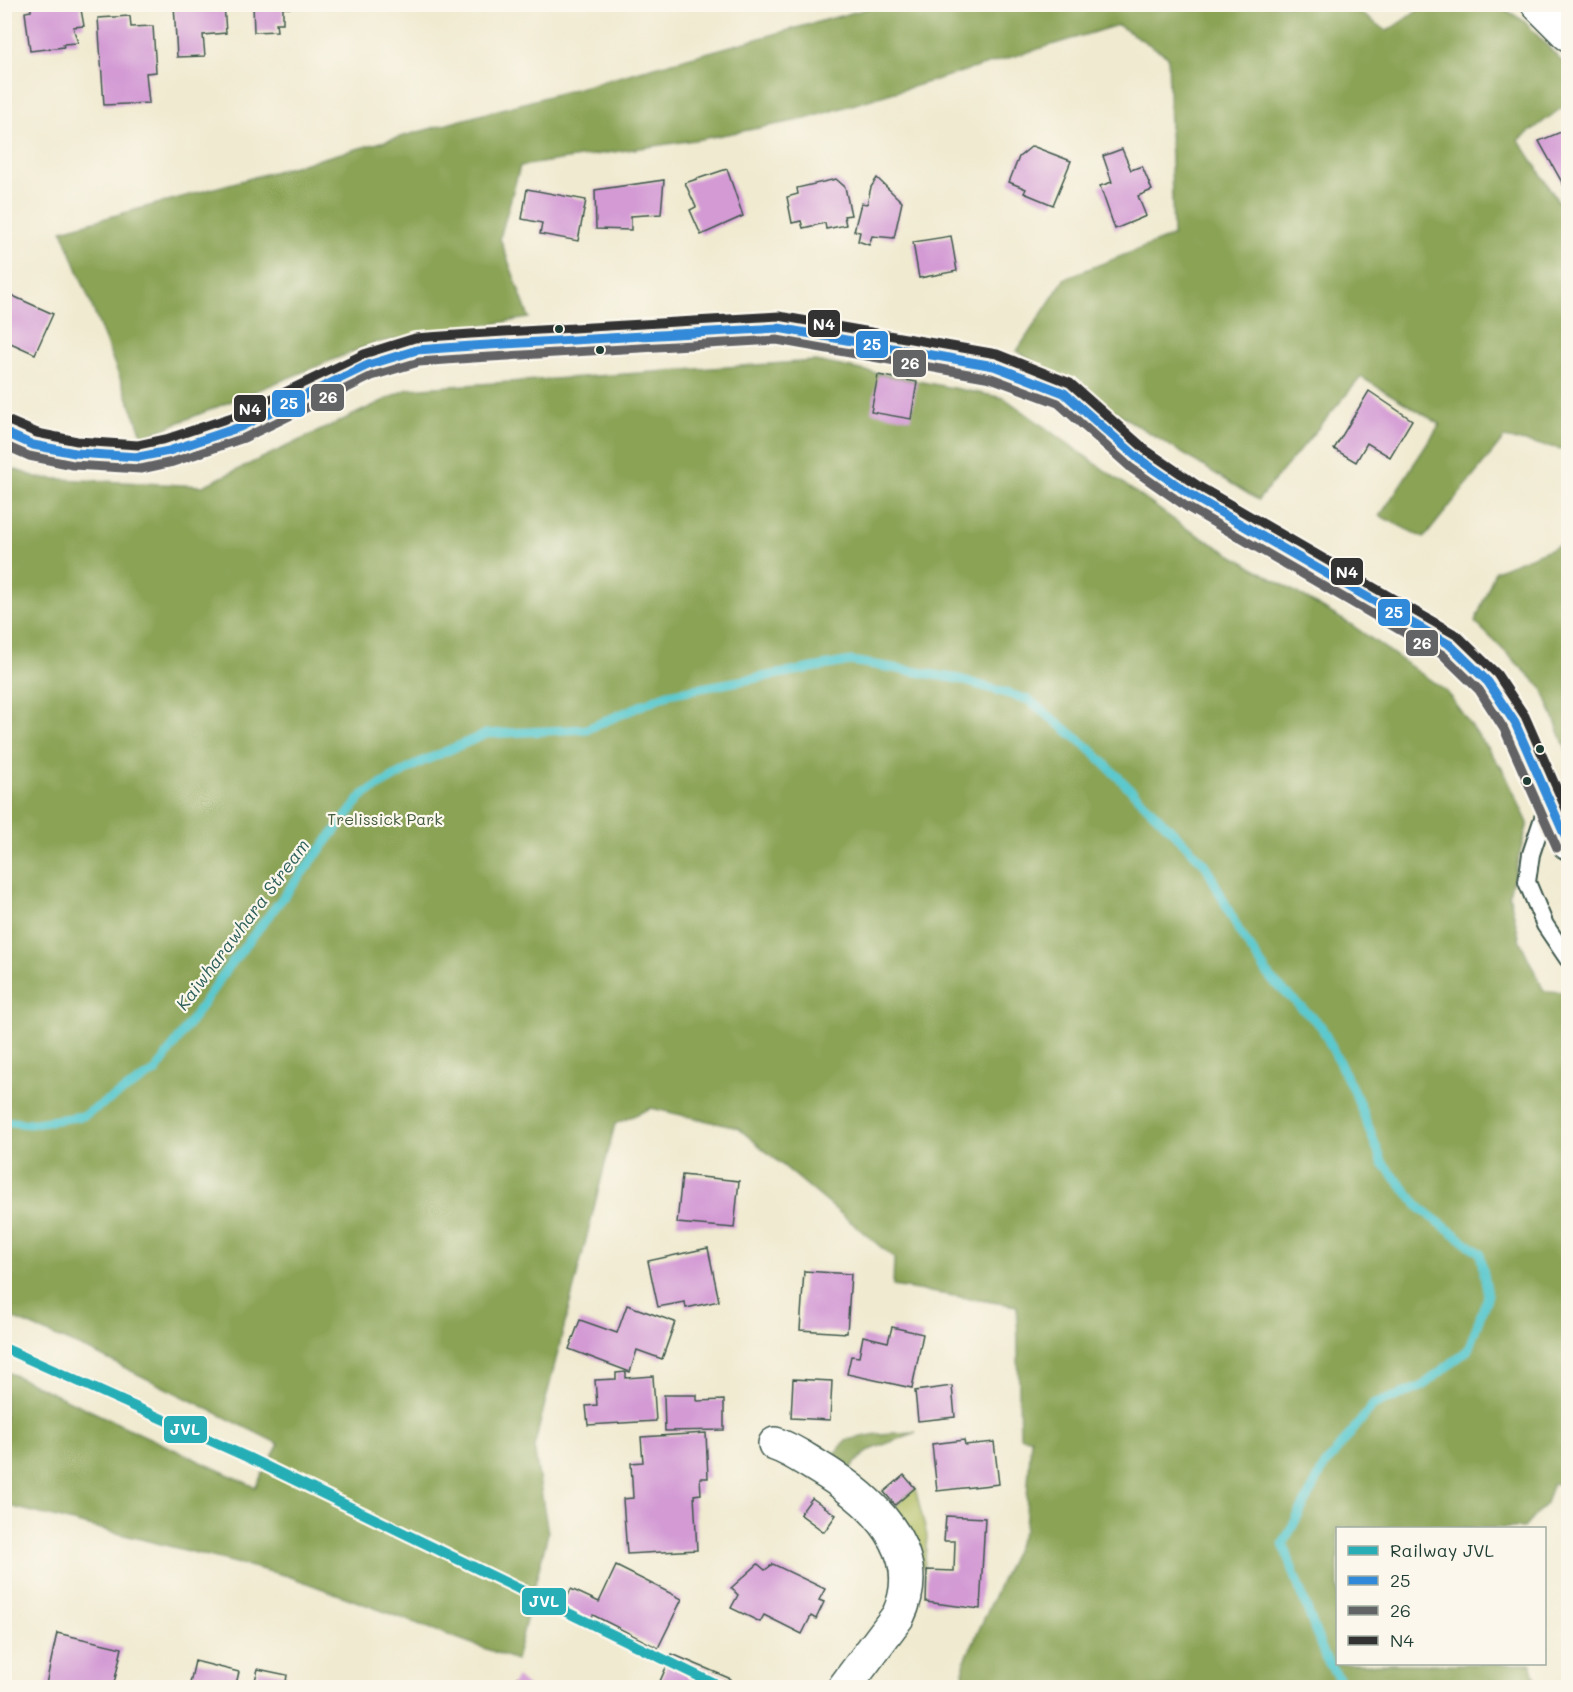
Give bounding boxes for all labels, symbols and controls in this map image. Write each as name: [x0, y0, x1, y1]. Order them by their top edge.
line badge: N4: [807, 309, 841, 338]
text: N4: [813, 313, 835, 334]
unlabelled marker: [553, 323, 565, 335]
line badge: 25: [855, 330, 889, 359]
text: 25: [863, 333, 881, 354]
unlabelled marker: [594, 344, 606, 356]
line badge: 26: [892, 349, 927, 378]
text: 26: [901, 352, 920, 373]
line badge: 26: [310, 383, 345, 412]
text: 26: [319, 386, 338, 407]
line badge: 25: [271, 389, 306, 418]
text: 25: [280, 392, 298, 413]
line badge: N4: [233, 394, 267, 423]
text: N4: [239, 398, 261, 419]
line badge: N4: [1330, 557, 1364, 586]
text: N4: [1336, 561, 1358, 582]
line badge: 25: [1377, 598, 1411, 627]
text: 25: [1385, 601, 1403, 622]
line badge: 26: [1405, 629, 1439, 657]
text: 26: [1413, 632, 1432, 653]
unlabelled marker: [1534, 743, 1546, 755]
unlabelled marker: [1521, 775, 1533, 787]
park label: Trelissick Park: [327, 808, 443, 829]
water label: Kaiwharawhara Stream: [170, 834, 314, 1015]
line badge: JVL: [163, 1415, 208, 1444]
text: JVL: [170, 1418, 200, 1439]
legend: [1336, 1527, 1546, 1665]
text: Railway JVL: [1390, 1538, 1495, 1562]
text: 25: [1390, 1568, 1411, 1592]
line badge: JVL: [521, 1587, 567, 1616]
text: JVL: [529, 1590, 559, 1611]
text: 26: [1390, 1598, 1411, 1622]
text: N4: [1390, 1628, 1414, 1652]

